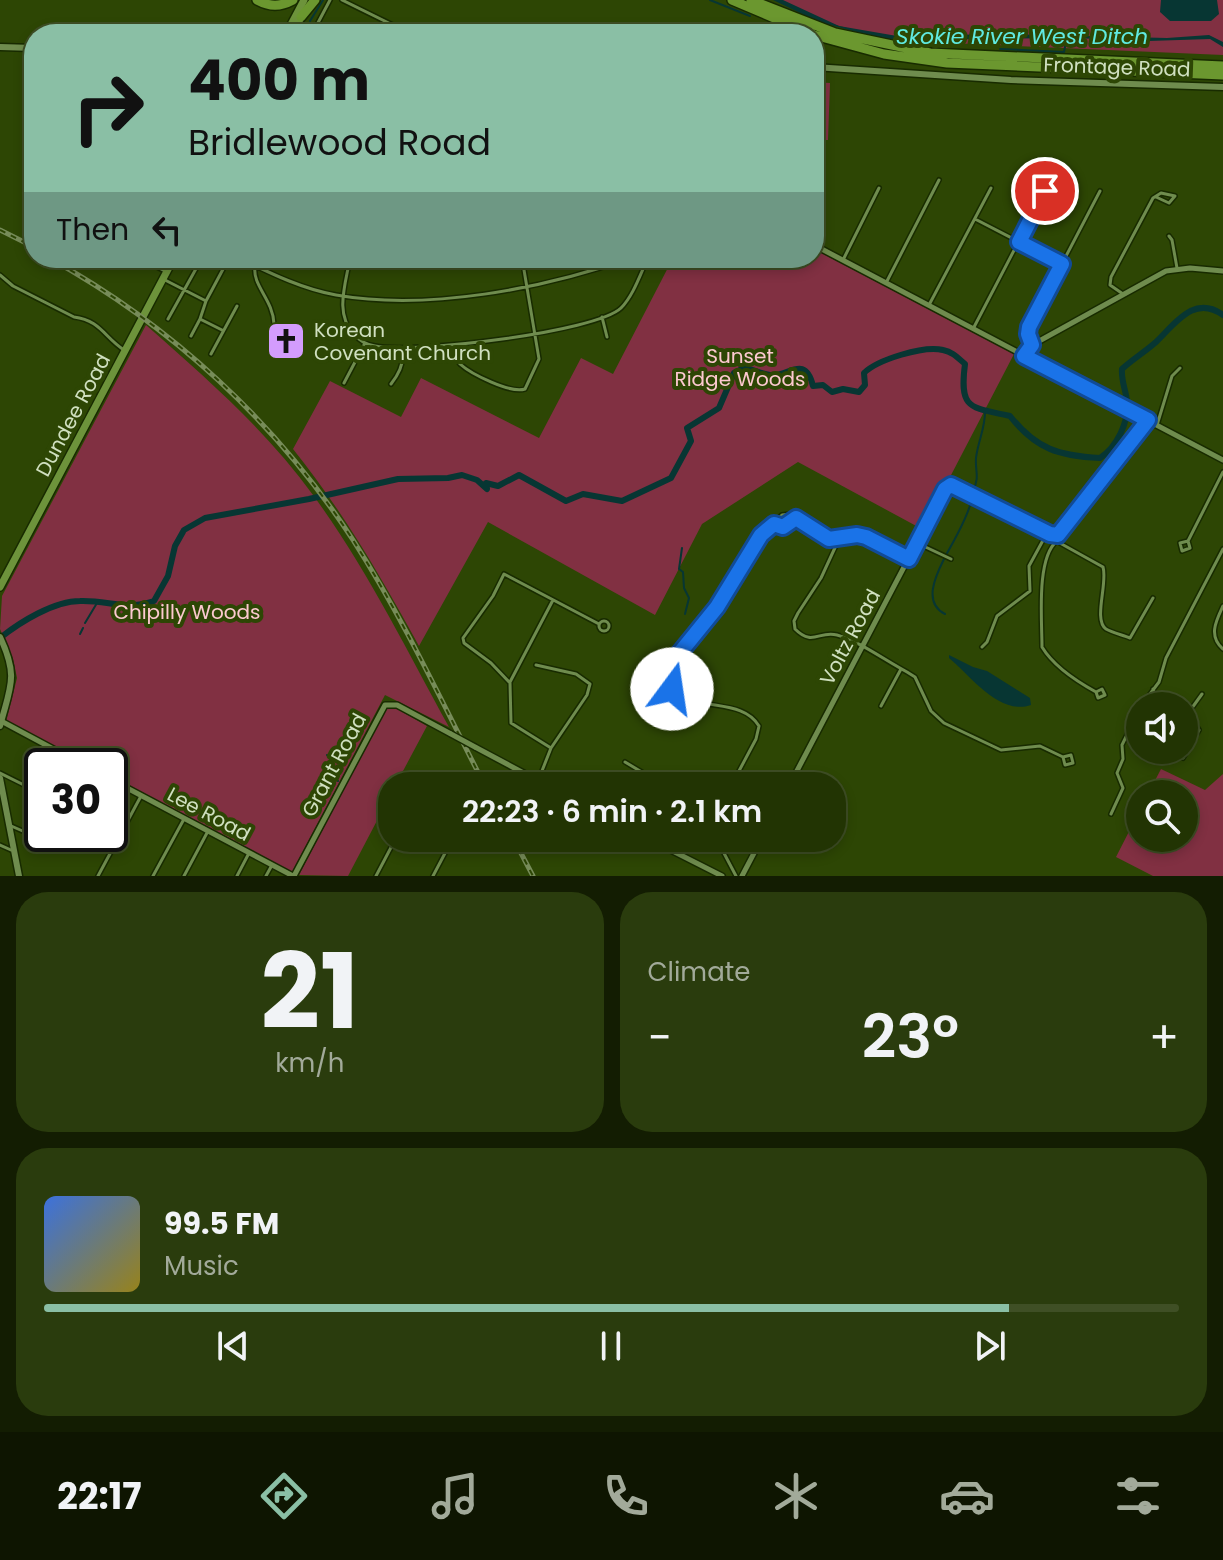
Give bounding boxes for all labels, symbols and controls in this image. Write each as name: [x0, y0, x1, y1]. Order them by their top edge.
water label: Skokie River West Ditch: [896, 21, 1148, 52]
text: 400 m: [188, 41, 370, 120]
street label: Frontage Road: [1043, 50, 1191, 84]
icon: right: [56, 56, 160, 160]
text: Bridlewood Road: [188, 117, 491, 168]
pin: [1011, 157, 1079, 225]
icon: arrive: [1023, 169, 1067, 213]
text: Then: [56, 208, 129, 251]
icon: left: [145, 208, 189, 252]
place label: Korean Covenant Church: [314, 316, 491, 367]
church icon: Korean Covenant Church: [265, 320, 307, 362]
park label: Sunset Ridge Woods: [675, 342, 805, 393]
street label: Dundee Road: [29, 349, 117, 481]
street label: Voltz Road: [813, 584, 887, 690]
park label: Chipilly Woods: [113, 598, 261, 626]
position arrow: [630, 647, 714, 731]
map controls: [1126, 692, 1198, 852]
button: sound: [1126, 692, 1198, 764]
street label: Grant Road: [295, 708, 373, 822]
speed limit sign: 30: [24, 748, 128, 852]
street label: Lee Road: [162, 780, 256, 848]
button: search: [1126, 780, 1198, 852]
text: 22:23 · 6 min · 2.1 km: [462, 790, 762, 833]
text: 21: [261, 919, 359, 1064]
text: Climate: [648, 954, 750, 990]
text: 23°: [862, 995, 959, 1079]
text: −: [648, 1007, 672, 1068]
text: +: [1149, 1007, 1179, 1068]
text: km/h: [275, 1045, 344, 1081]
text: 99.5 FM: [164, 1202, 279, 1245]
text: Music: [164, 1248, 239, 1284]
icon: previous: [211, 1324, 255, 1368]
icon: pause: [589, 1324, 633, 1368]
icon: next: [968, 1324, 1012, 1368]
icon: directions: [256, 1468, 312, 1524]
icon: music: [427, 1468, 483, 1524]
icon: phone: [598, 1468, 654, 1524]
icon: climate: [768, 1468, 824, 1524]
icon: car: [939, 1468, 995, 1524]
icon: filters: [1110, 1468, 1166, 1524]
text: 22:17: [57, 1471, 141, 1522]

